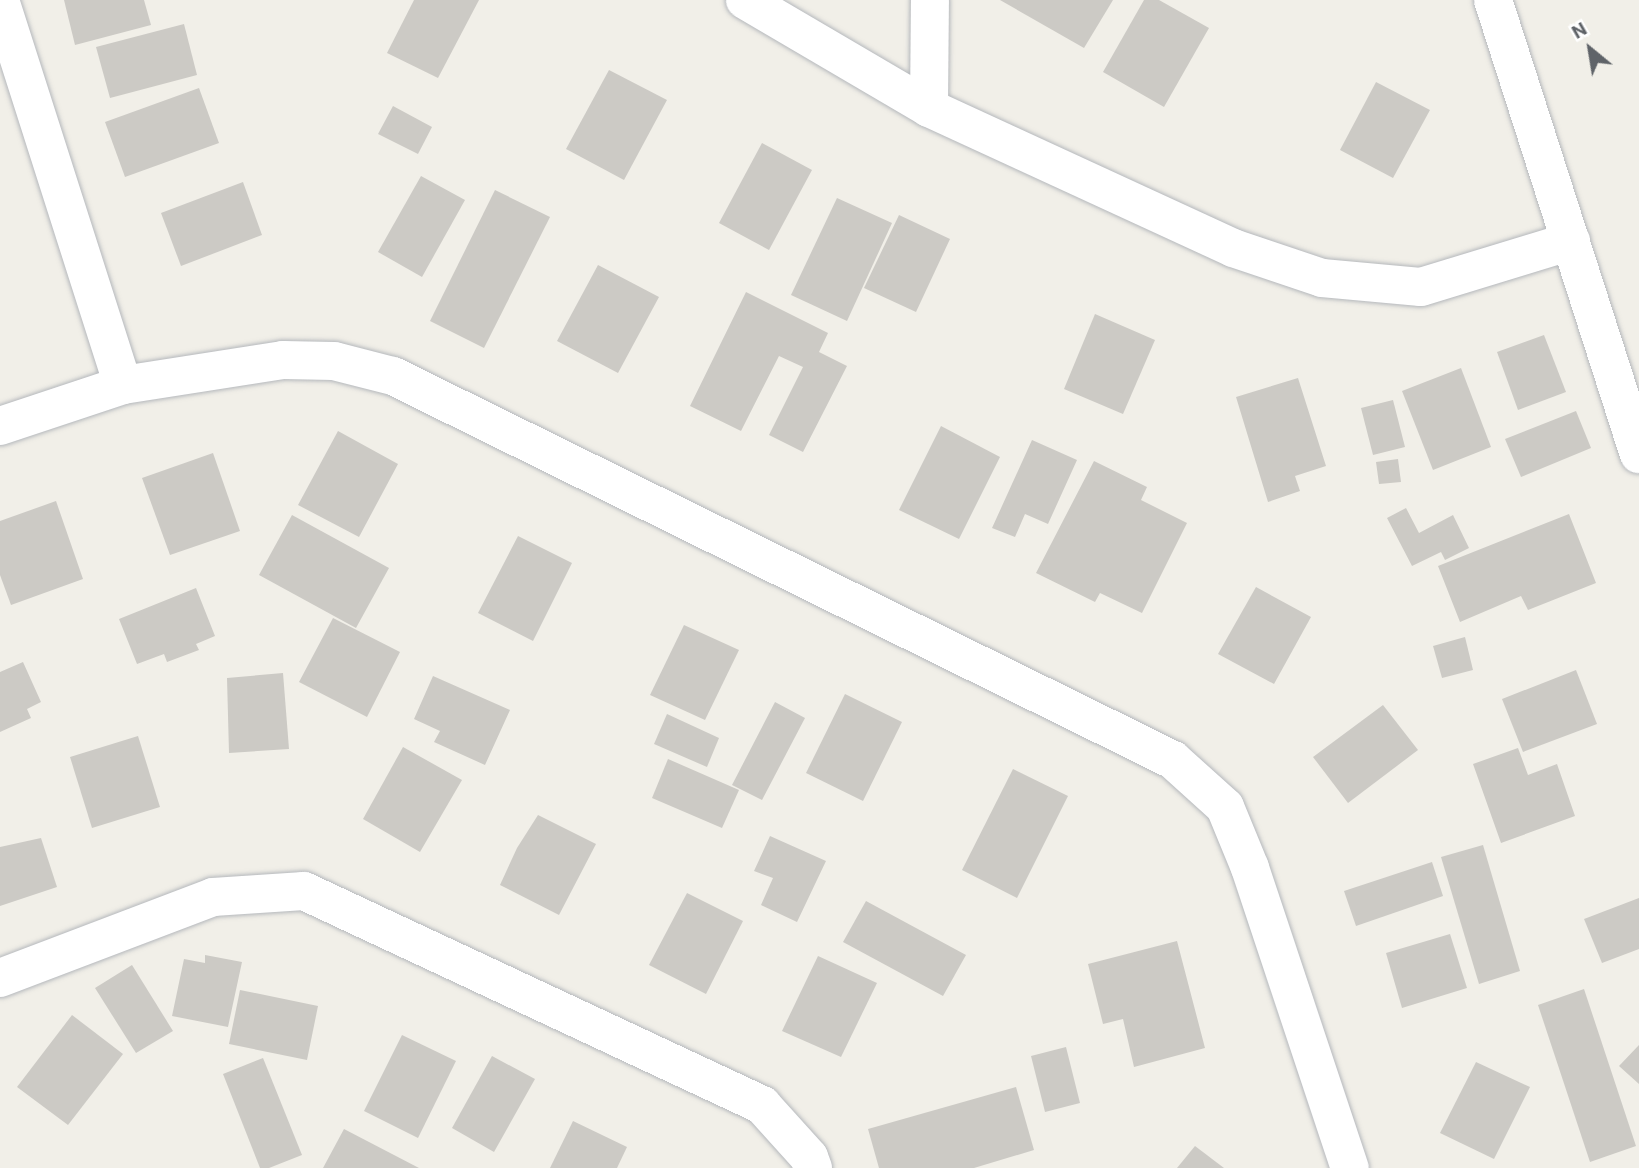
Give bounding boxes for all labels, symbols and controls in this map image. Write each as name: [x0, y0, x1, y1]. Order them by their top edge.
north arrow: [1555, 14, 1625, 84]
text: N: [1568, 17, 1591, 44]

